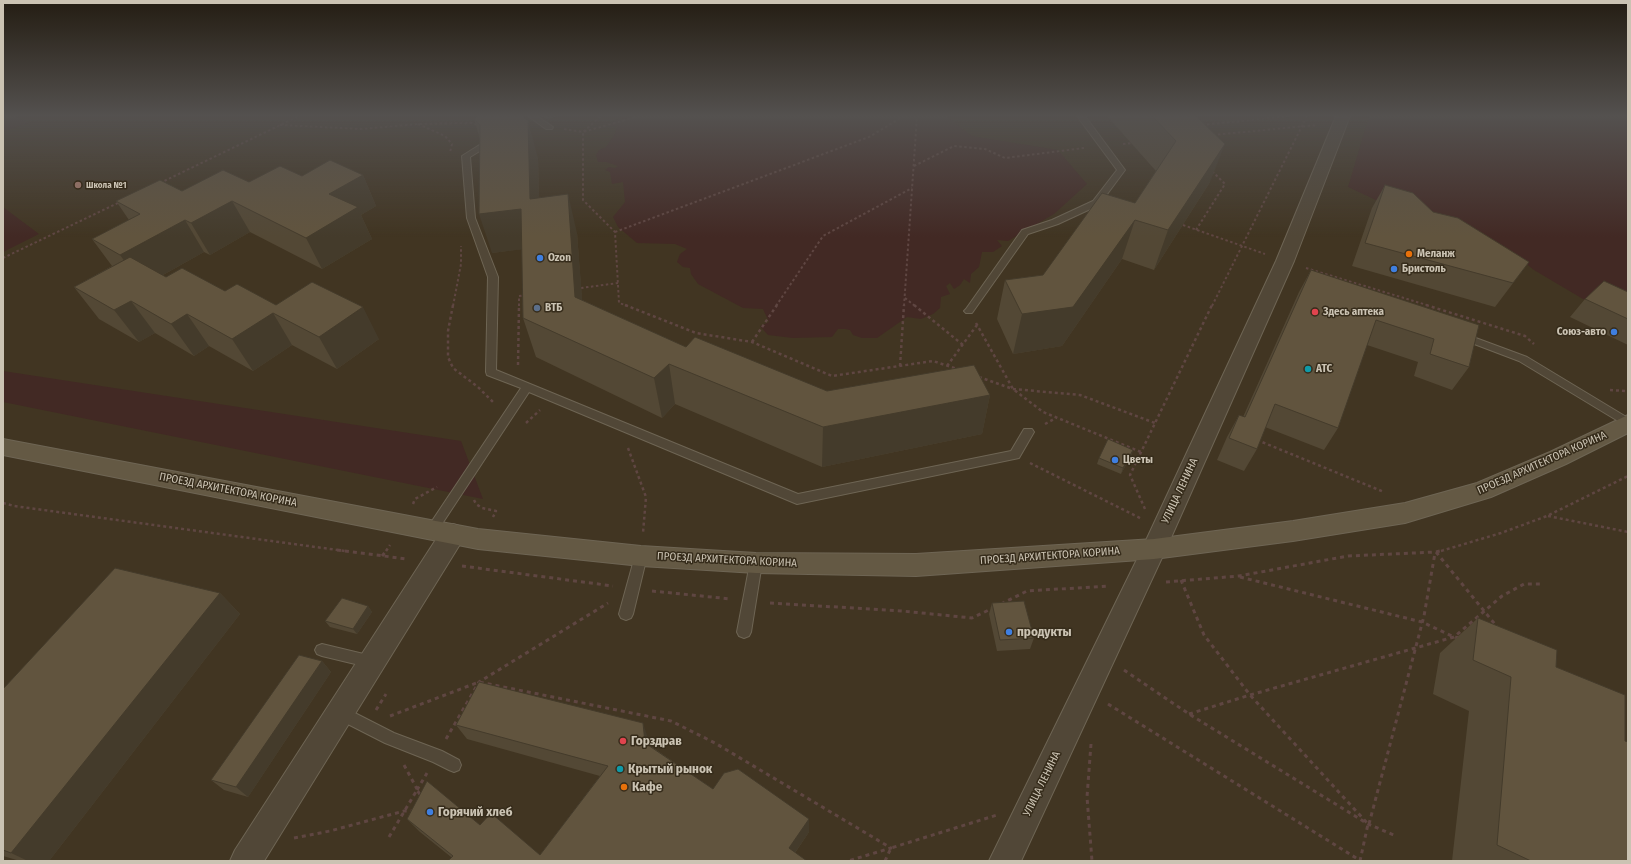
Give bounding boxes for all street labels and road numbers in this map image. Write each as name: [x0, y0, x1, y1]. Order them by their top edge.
street label: ПРОЕЗД АРХИТЕКТОРА КОРИНА: [1475, 428, 1609, 498]
street label: УЛИЦА ЛЕНИНА: [1159, 456, 1201, 526]
street label: ПРОЕЗД АРХИТЕКТОРА КОРИНА: [158, 470, 298, 510]
street label: ПРОЕЗД АРХИТЕКТОРА КОРИНА: [980, 545, 1120, 567]
street label: ПРОЕЗД АРХИТЕКТОРА КОРИНА: [657, 550, 797, 570]
street label: УЛИЦА ЛЕНИНА: [1021, 749, 1063, 819]

